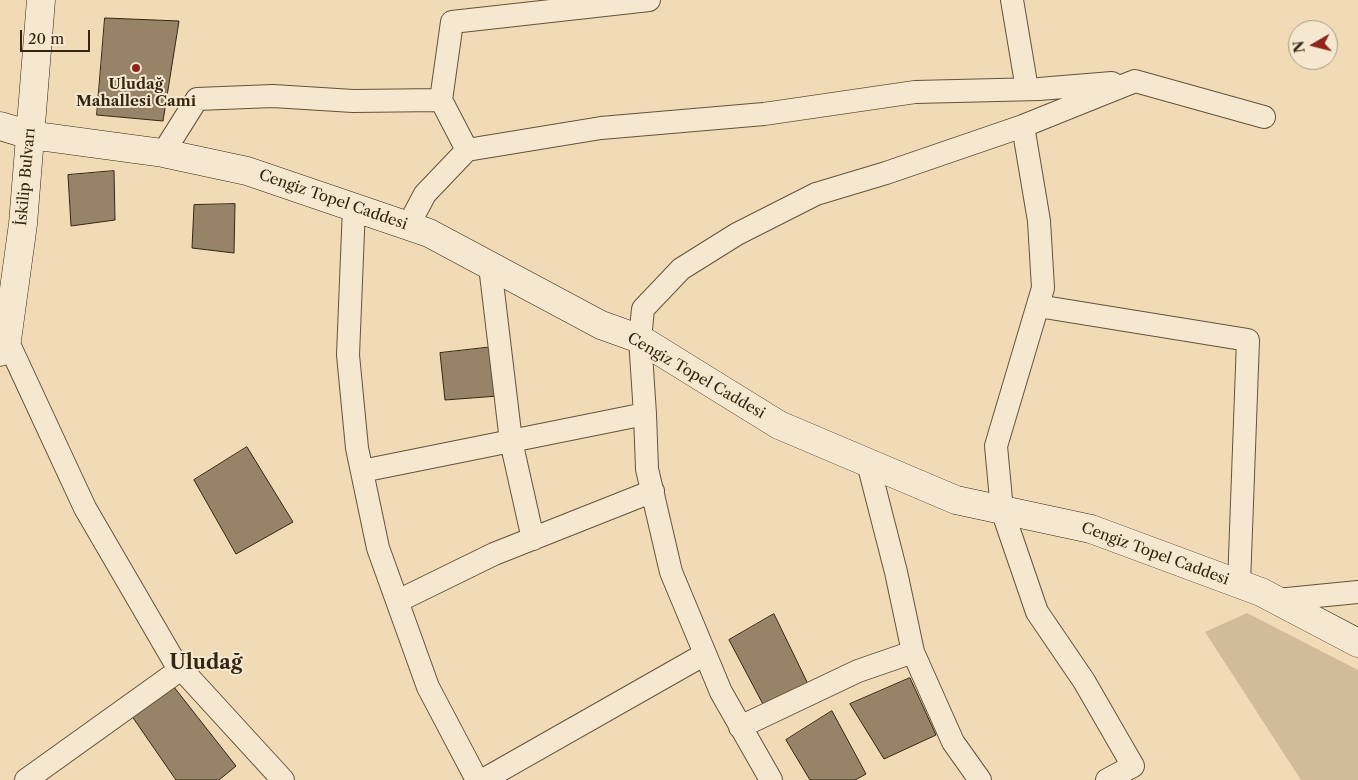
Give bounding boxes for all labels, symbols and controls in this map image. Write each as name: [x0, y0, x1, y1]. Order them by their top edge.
scale bar: [22, 20, 92, 52]
north arrow: [1288, 20, 1338, 70]
text: 20 m: [28, 29, 64, 48]
text: N: [1289, 40, 1309, 54]
marker: Uludağ Mahallesi Cami: [130, 62, 142, 74]
place label: Uludağ Mahallesi Cami: [76, 76, 196, 111]
street label: İskilip Bulvarı: [13, 127, 39, 227]
street label: Cengiz Topel Caddesi: [256, 166, 410, 234]
street label: Cengiz Topel Caddesi: [624, 329, 768, 423]
street label: Cengiz Topel Caddesi: [1079, 519, 1231, 589]
district label: Uludağ: [169, 651, 243, 675]

